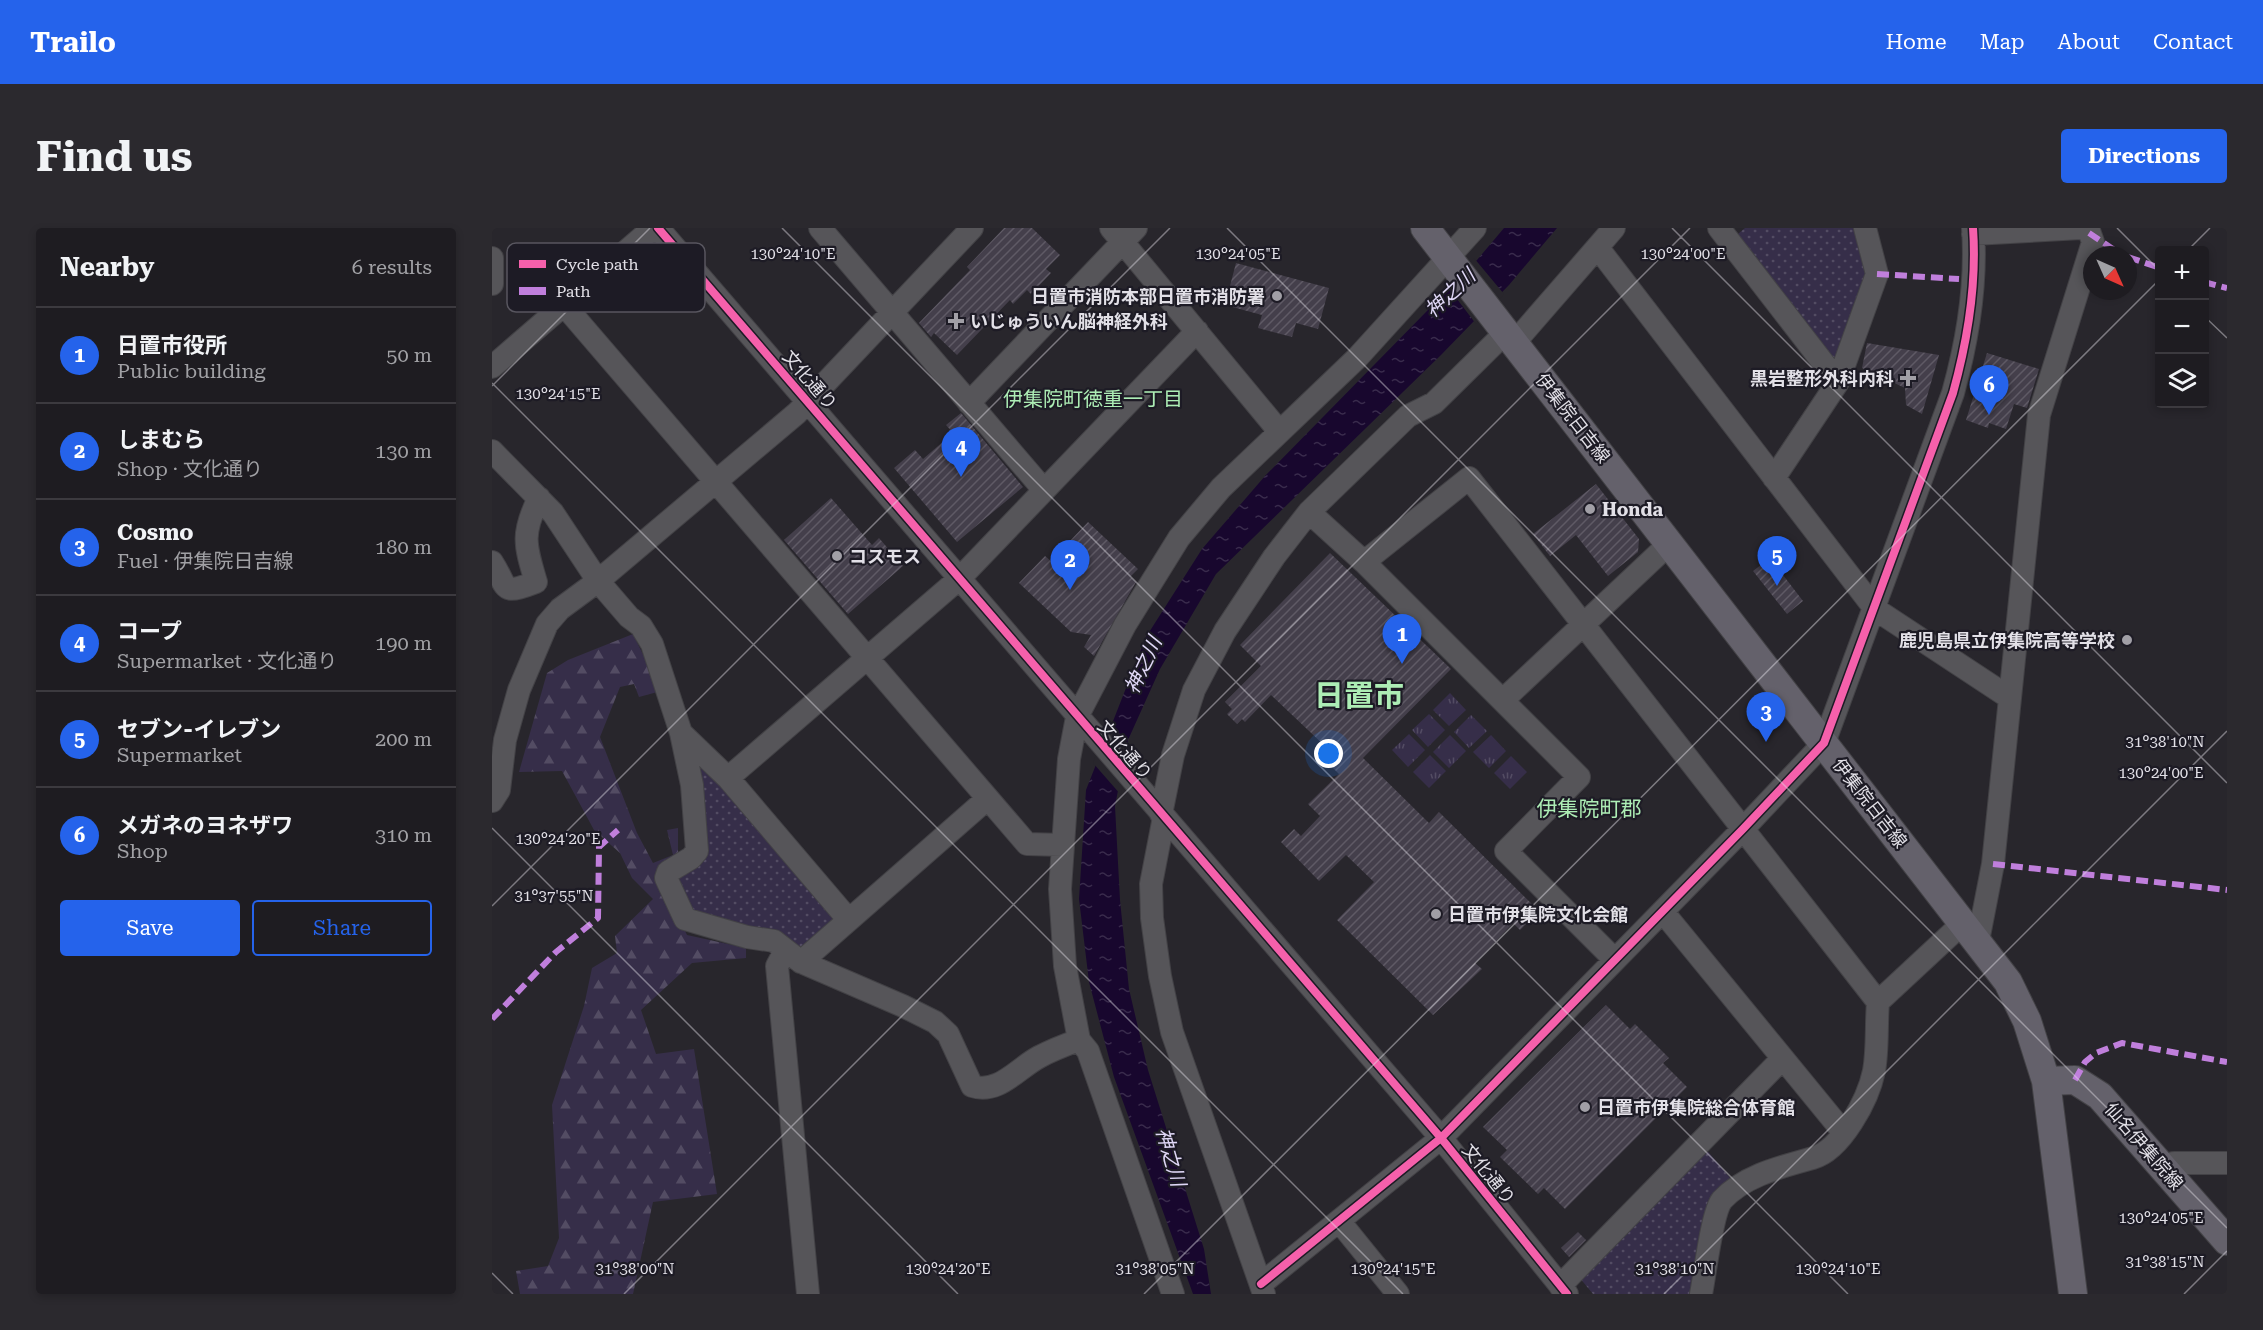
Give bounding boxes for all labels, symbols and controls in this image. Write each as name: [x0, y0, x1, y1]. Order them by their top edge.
text: Trailo: [30, 26, 116, 59]
text: Home: [1886, 30, 1947, 54]
text: Map: [1980, 30, 2025, 54]
text: About: [2058, 30, 2120, 54]
text: Contact: [2153, 30, 2233, 54]
button: Directions: [2061, 129, 2227, 183]
text: Find us: [36, 132, 193, 181]
legend: [507, 243, 705, 312]
text: 130°24'10"E: [750, 245, 836, 263]
text: 130°24'05"E: [1195, 245, 1281, 263]
text: 130°24'00"E: [1640, 245, 1726, 263]
north arrow: [2083, 246, 2137, 300]
map controls: [2155, 246, 2209, 408]
button: +: [2155, 246, 2209, 300]
text: Nearby: [60, 252, 154, 282]
text: 6 results: [352, 255, 432, 279]
text: Cycle path: [556, 255, 639, 274]
water label: 神之川: [1420, 262, 1482, 322]
text: Path: [556, 282, 591, 301]
place label: 日置市消防本部日置市消防署: [1031, 286, 1265, 307]
marker: 日置市消防本部日置市消防署: [1270, 289, 1284, 303]
button: −: [2155, 300, 2209, 354]
place label: いじゅういん脳神経外科: [970, 311, 1168, 332]
marker: いじゅういん脳神経外科: [947, 312, 965, 330]
text: 日置市役所: [117, 333, 227, 358]
text: 1: [74, 343, 85, 367]
text: 50 m: [386, 343, 432, 367]
street label: 文化通り: [778, 346, 842, 414]
button: layers: [2155, 354, 2209, 408]
text: Public building: [117, 359, 266, 383]
pin: 6: [1970, 366, 2008, 415]
place label: 黒岩整形外科内科: [1750, 368, 1894, 389]
street label: 伊集院日吉線: [1531, 369, 1615, 467]
marker: 黒岩整形外科内科: [1899, 369, 1917, 387]
text: 130°24'15"E: [515, 385, 601, 403]
district label: 伊集院町徳重一丁目: [1003, 387, 1183, 411]
text: しまむら: [117, 427, 205, 452]
pin: 4: [942, 428, 980, 477]
text: 2: [74, 439, 85, 463]
text: 130 m: [375, 439, 432, 463]
text: Shop · 文化通り: [117, 457, 263, 481]
place label: Honda: [1602, 499, 1663, 520]
marker: Honda: [1583, 502, 1597, 516]
text: Cosmo: [117, 520, 194, 545]
text: 3: [74, 535, 85, 559]
text: 180 m: [375, 535, 432, 559]
pin: 5: [1758, 536, 1796, 586]
pin: 2: [1050, 540, 1090, 590]
place label: コスモス: [849, 546, 921, 567]
text: Fuel · 伊集院日吉線: [117, 549, 294, 573]
marker: コスモス: [830, 549, 844, 563]
pin: 1: [1382, 614, 1422, 664]
text: コープ: [117, 619, 182, 644]
place label: 鹿児島県立伊集院高等学校: [1899, 630, 2115, 651]
text: 4: [74, 631, 85, 655]
text: 190 m: [375, 631, 432, 655]
water label: 神之川: [1119, 631, 1167, 697]
marker: 鹿児島県立伊集院高等学校: [2120, 633, 2134, 647]
text: Supermarket · 文化通り: [117, 649, 337, 673]
district label: 日置市: [1314, 678, 1404, 713]
pin: 3: [1746, 692, 1786, 742]
street label: 文化通り: [1093, 716, 1157, 784]
text: セブン-イレブン: [117, 717, 281, 742]
text: 5: [74, 727, 85, 751]
text: 200 m: [375, 727, 432, 751]
text: 31°38'10"N: [2125, 733, 2205, 751]
your location: [1314, 739, 1343, 768]
text: Supermarket: [117, 743, 242, 767]
street label: 伊集院日吉線: [1828, 754, 1912, 852]
text: 130°24'00"E: [2118, 764, 2204, 782]
district label: 伊集院町郡: [1537, 797, 1642, 821]
text: メガネのヨネザワ: [117, 813, 293, 838]
text: 6: [74, 823, 85, 847]
text: 310 m: [375, 823, 432, 847]
text: 130°24'20"E: [515, 830, 601, 848]
text: Shop: [117, 839, 168, 863]
text: 31°37'55"N: [514, 887, 594, 905]
button: Save: [60, 900, 240, 956]
button: Share: [252, 900, 432, 956]
place label: 日置市伊集院文化会館: [1448, 904, 1628, 925]
marker: 日置市伊集院文化会館: [1429, 907, 1443, 921]
place label: 日置市伊集院総合体育館: [1597, 1097, 1795, 1118]
street label: 仙名伊集院線: [2101, 1098, 2187, 1194]
marker: 日置市伊集院総合体育館: [1578, 1100, 1592, 1114]
water label: 神之川: [1151, 1125, 1191, 1191]
street label: 文化通り: [1458, 1139, 1520, 1209]
text: 130°24'05"E: [2118, 1209, 2204, 1227]
text: 31°38'15"N: [2125, 1253, 2205, 1271]
text: 31°38'00"N: [595, 1260, 675, 1278]
text: 130°24'20"E: [905, 1260, 991, 1278]
text: 31°38'05"N: [1115, 1260, 1195, 1278]
text: 130°24'15"E: [1350, 1260, 1436, 1278]
text: 31°38'10"N: [1635, 1260, 1715, 1278]
text: 130°24'10"E: [1795, 1260, 1881, 1278]

